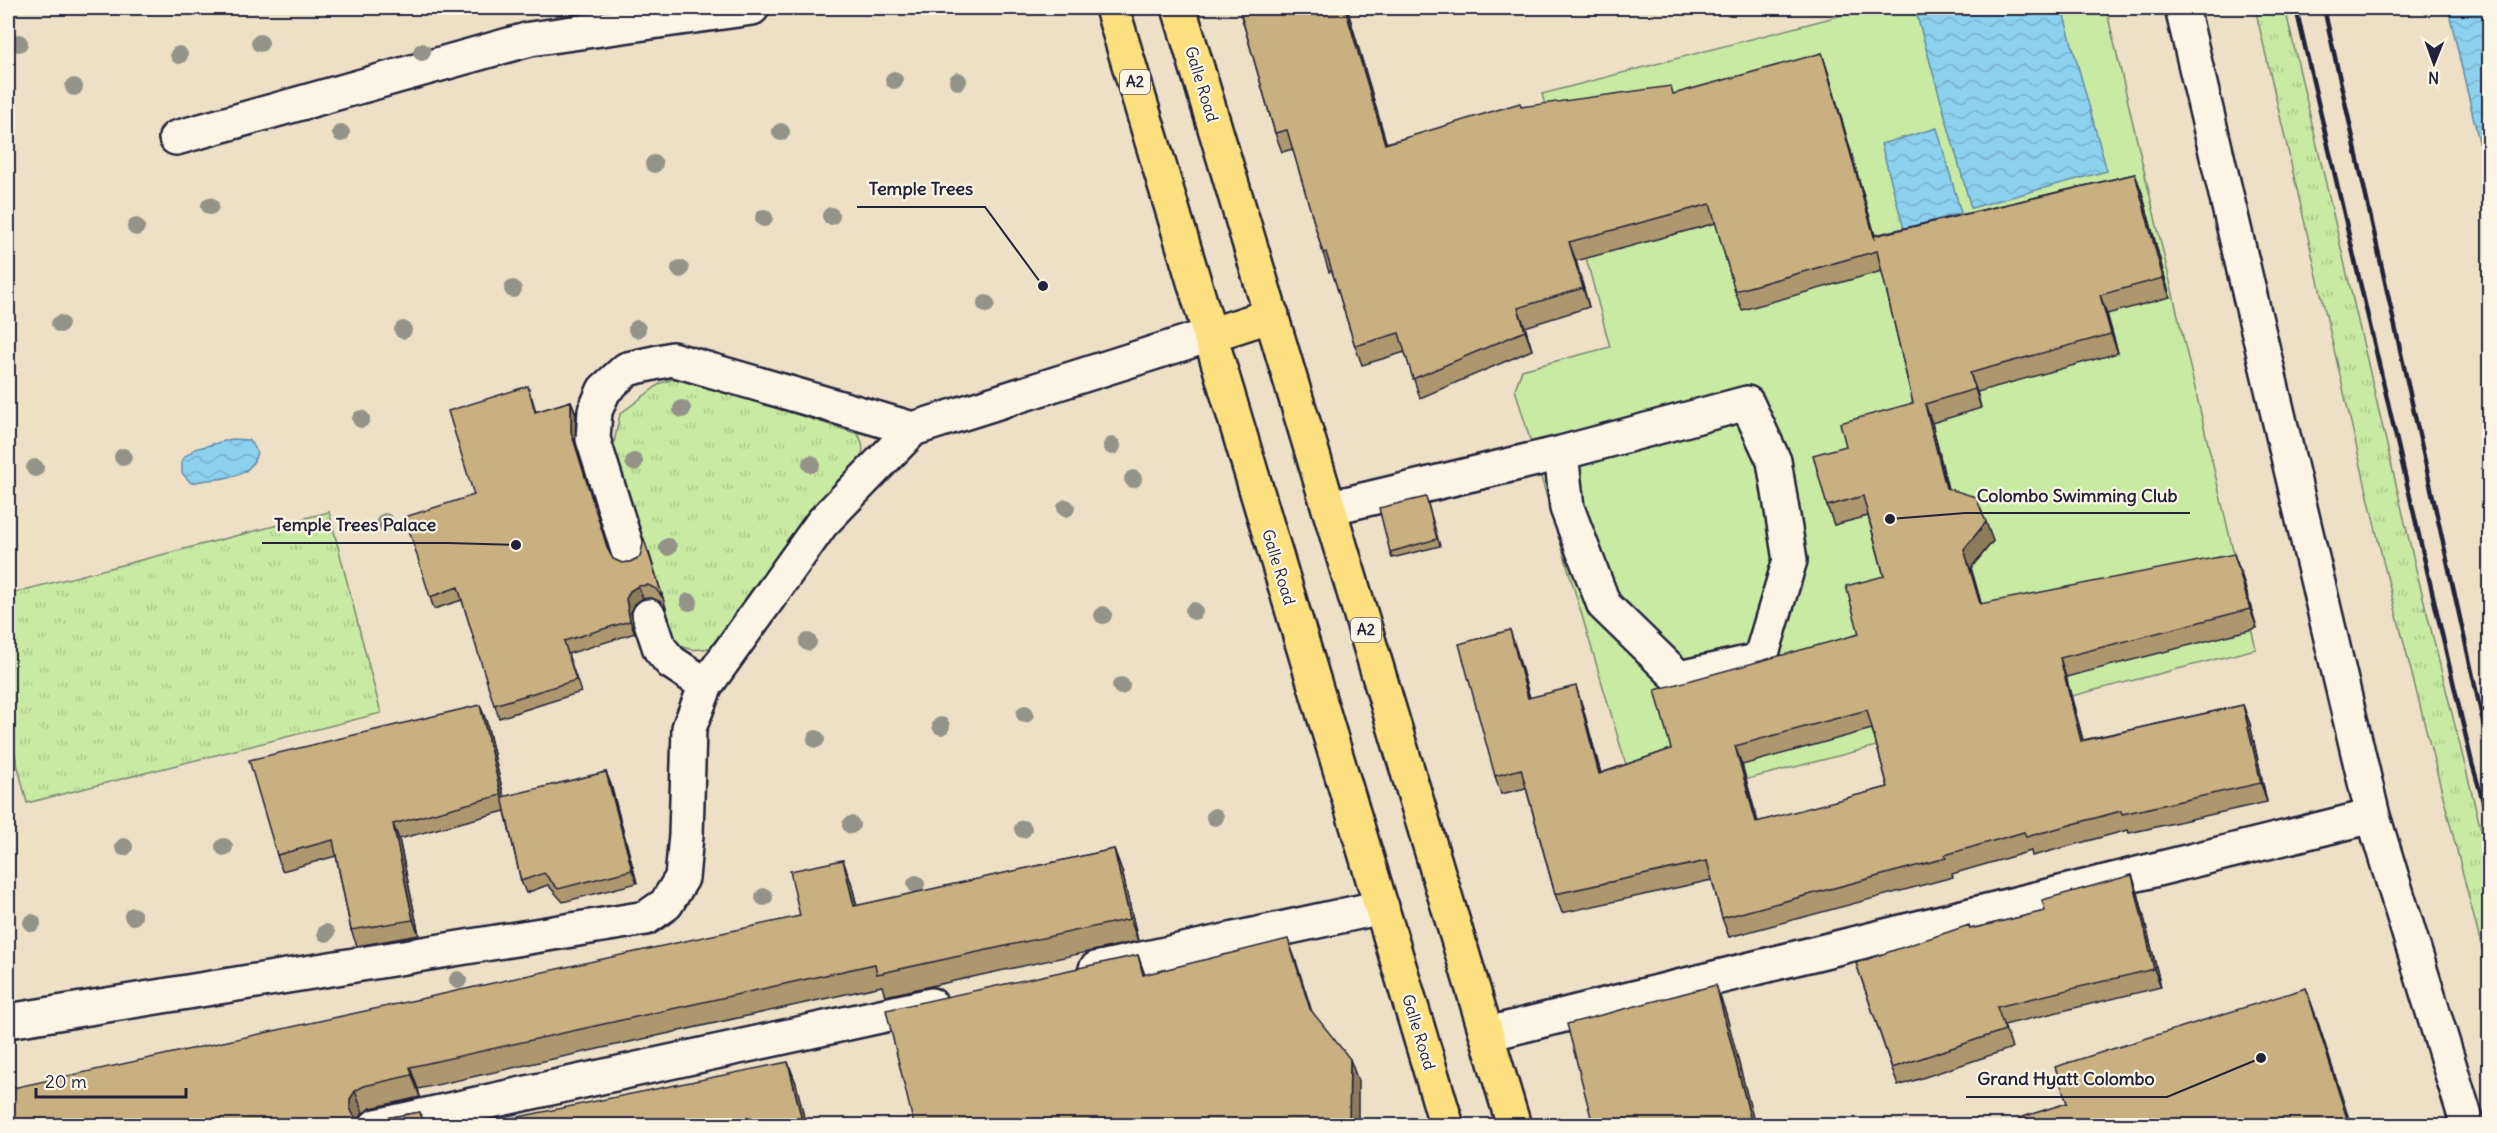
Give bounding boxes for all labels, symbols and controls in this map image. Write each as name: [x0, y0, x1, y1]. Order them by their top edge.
north arrow: [2404, 33, 2464, 93]
street label: Galle Road: [1181, 44, 1223, 124]
text: N: [2428, 68, 2439, 88]
road number: A2: [1120, 70, 1150, 94]
callout: Temple Trees: [857, 171, 985, 207]
text: Temple Trees: [869, 177, 973, 200]
callout: Colombo Swimming Club: [1965, 477, 2190, 513]
text: Colombo Swimming Club: [1977, 484, 2177, 507]
callout: Temple Trees Palace: [262, 507, 448, 543]
text: Temple Trees Palace: [274, 513, 436, 536]
street label: Galle Road: [1258, 527, 1300, 607]
road number: A2: [1351, 618, 1381, 642]
street label: Galle Road: [1398, 992, 1440, 1072]
scale bar: [36, 1061, 186, 1099]
callout: Grand Hyatt Colombo: [1966, 1061, 2167, 1097]
text: Grand Hyatt Colombo: [1977, 1067, 2155, 1090]
text: 20 m: [45, 1070, 87, 1093]

